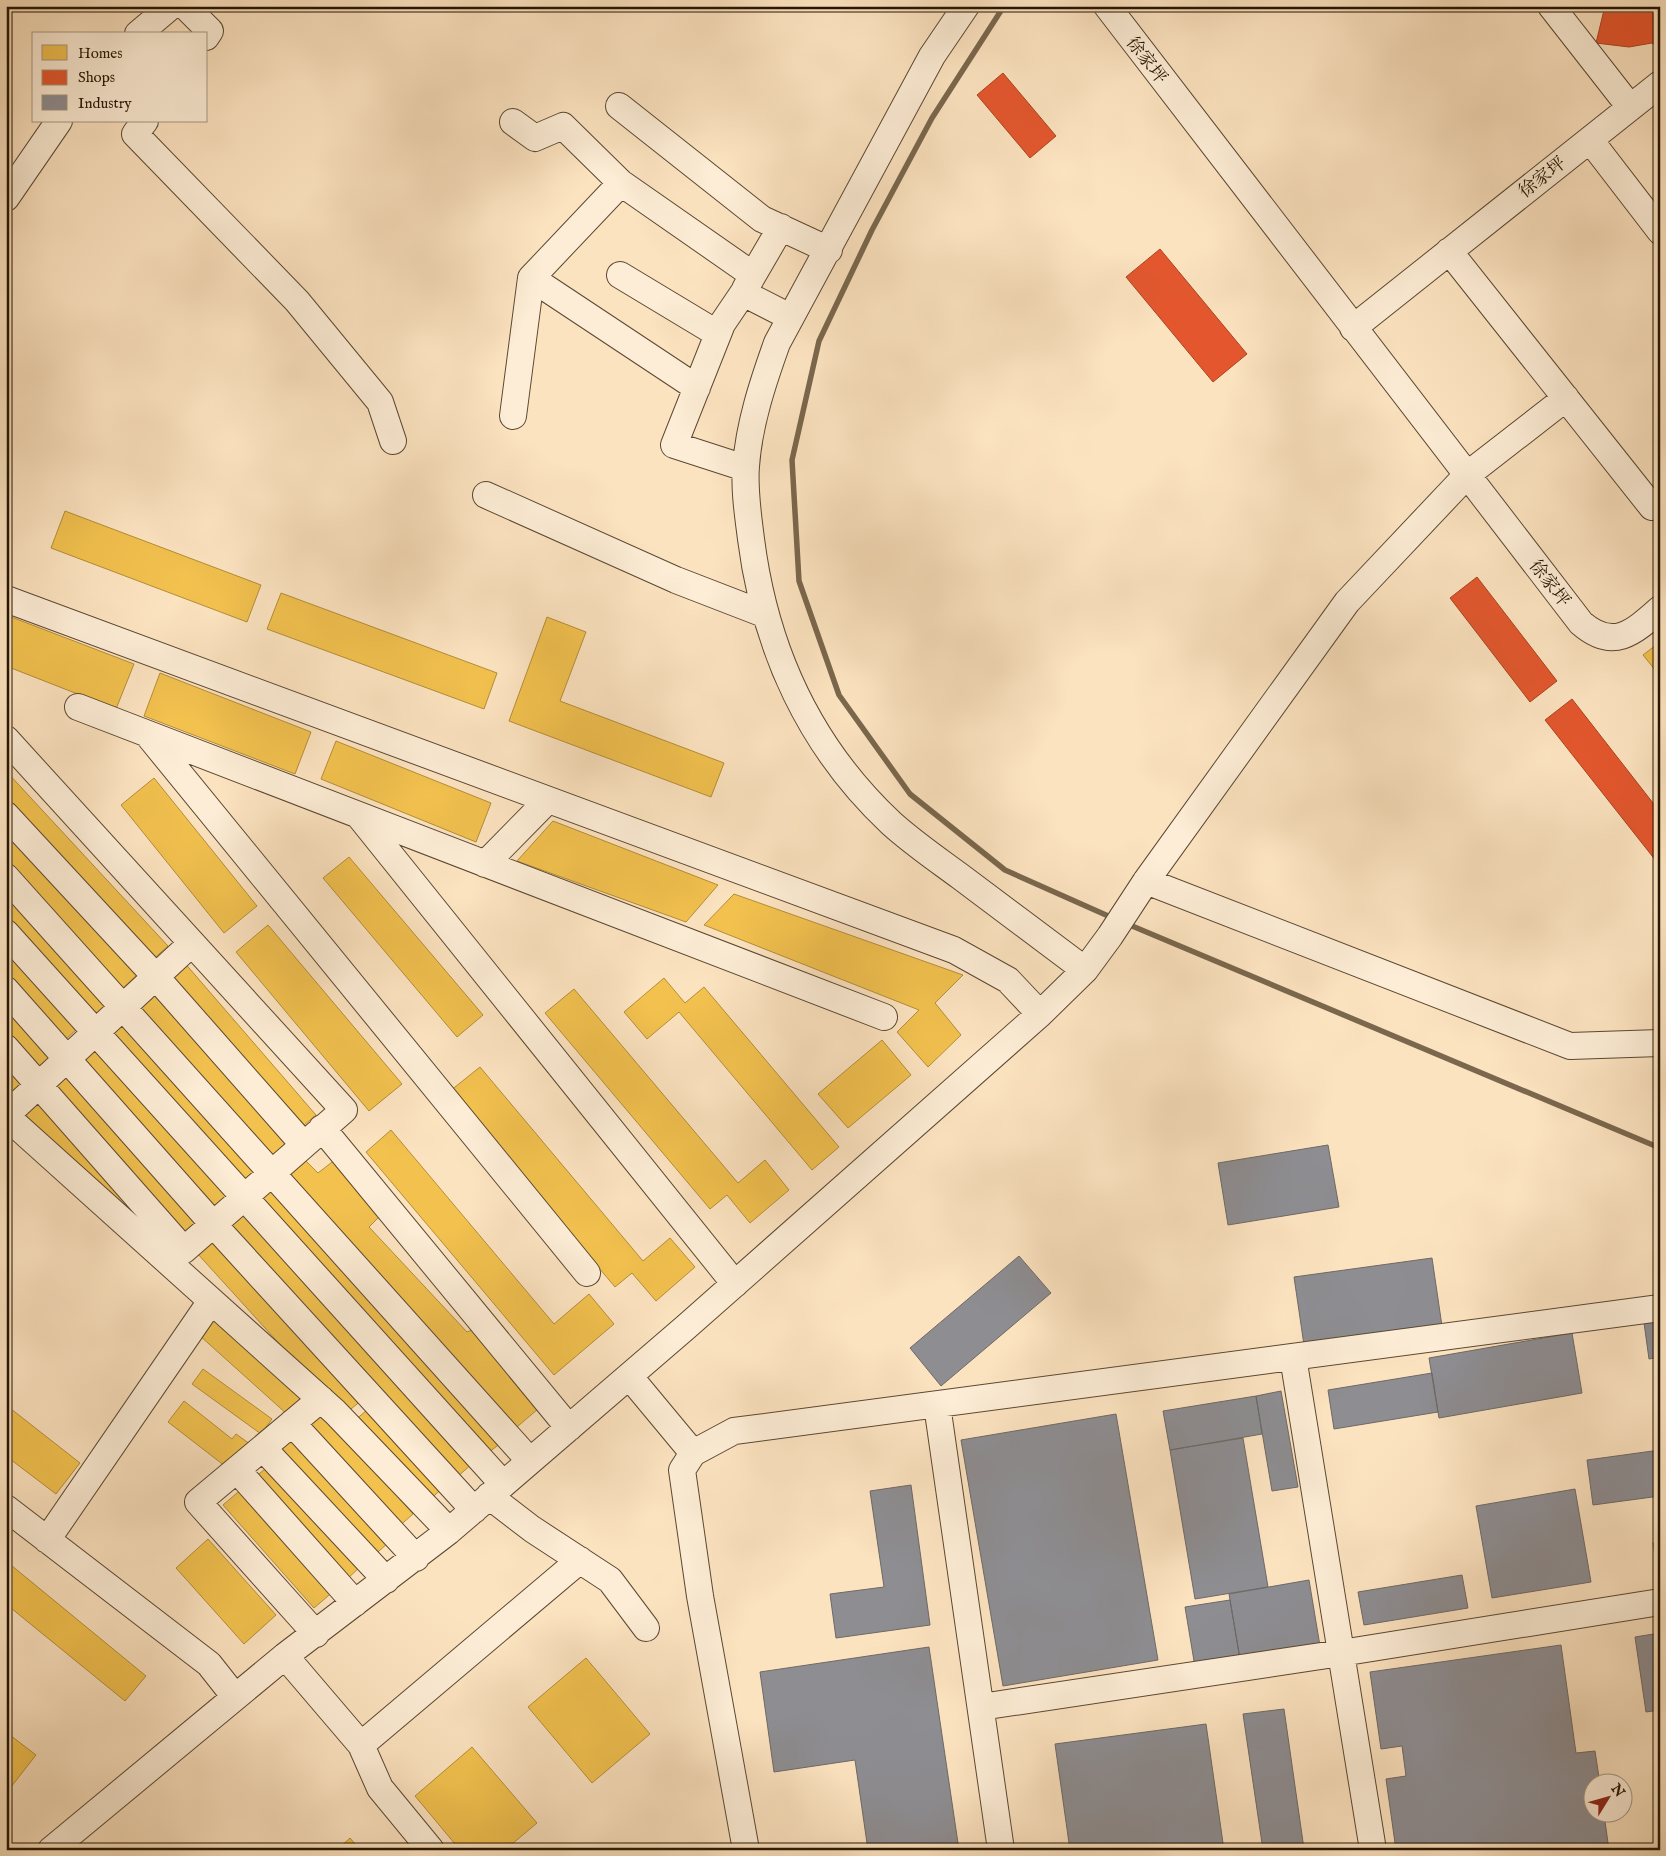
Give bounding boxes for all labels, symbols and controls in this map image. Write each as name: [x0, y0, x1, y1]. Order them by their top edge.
legend: [32, 32, 208, 122]
street label: 徐家坪: [1120, 33, 1172, 89]
text: Homes: [78, 44, 122, 63]
text: Shops: [78, 68, 115, 87]
text: Industry: [78, 94, 132, 113]
street label: 徐家坪: [1515, 152, 1571, 204]
street label: 徐家坪: [1523, 556, 1575, 612]
north arrow: [1584, 1774, 1634, 1824]
text: N: [1606, 1780, 1628, 1801]

